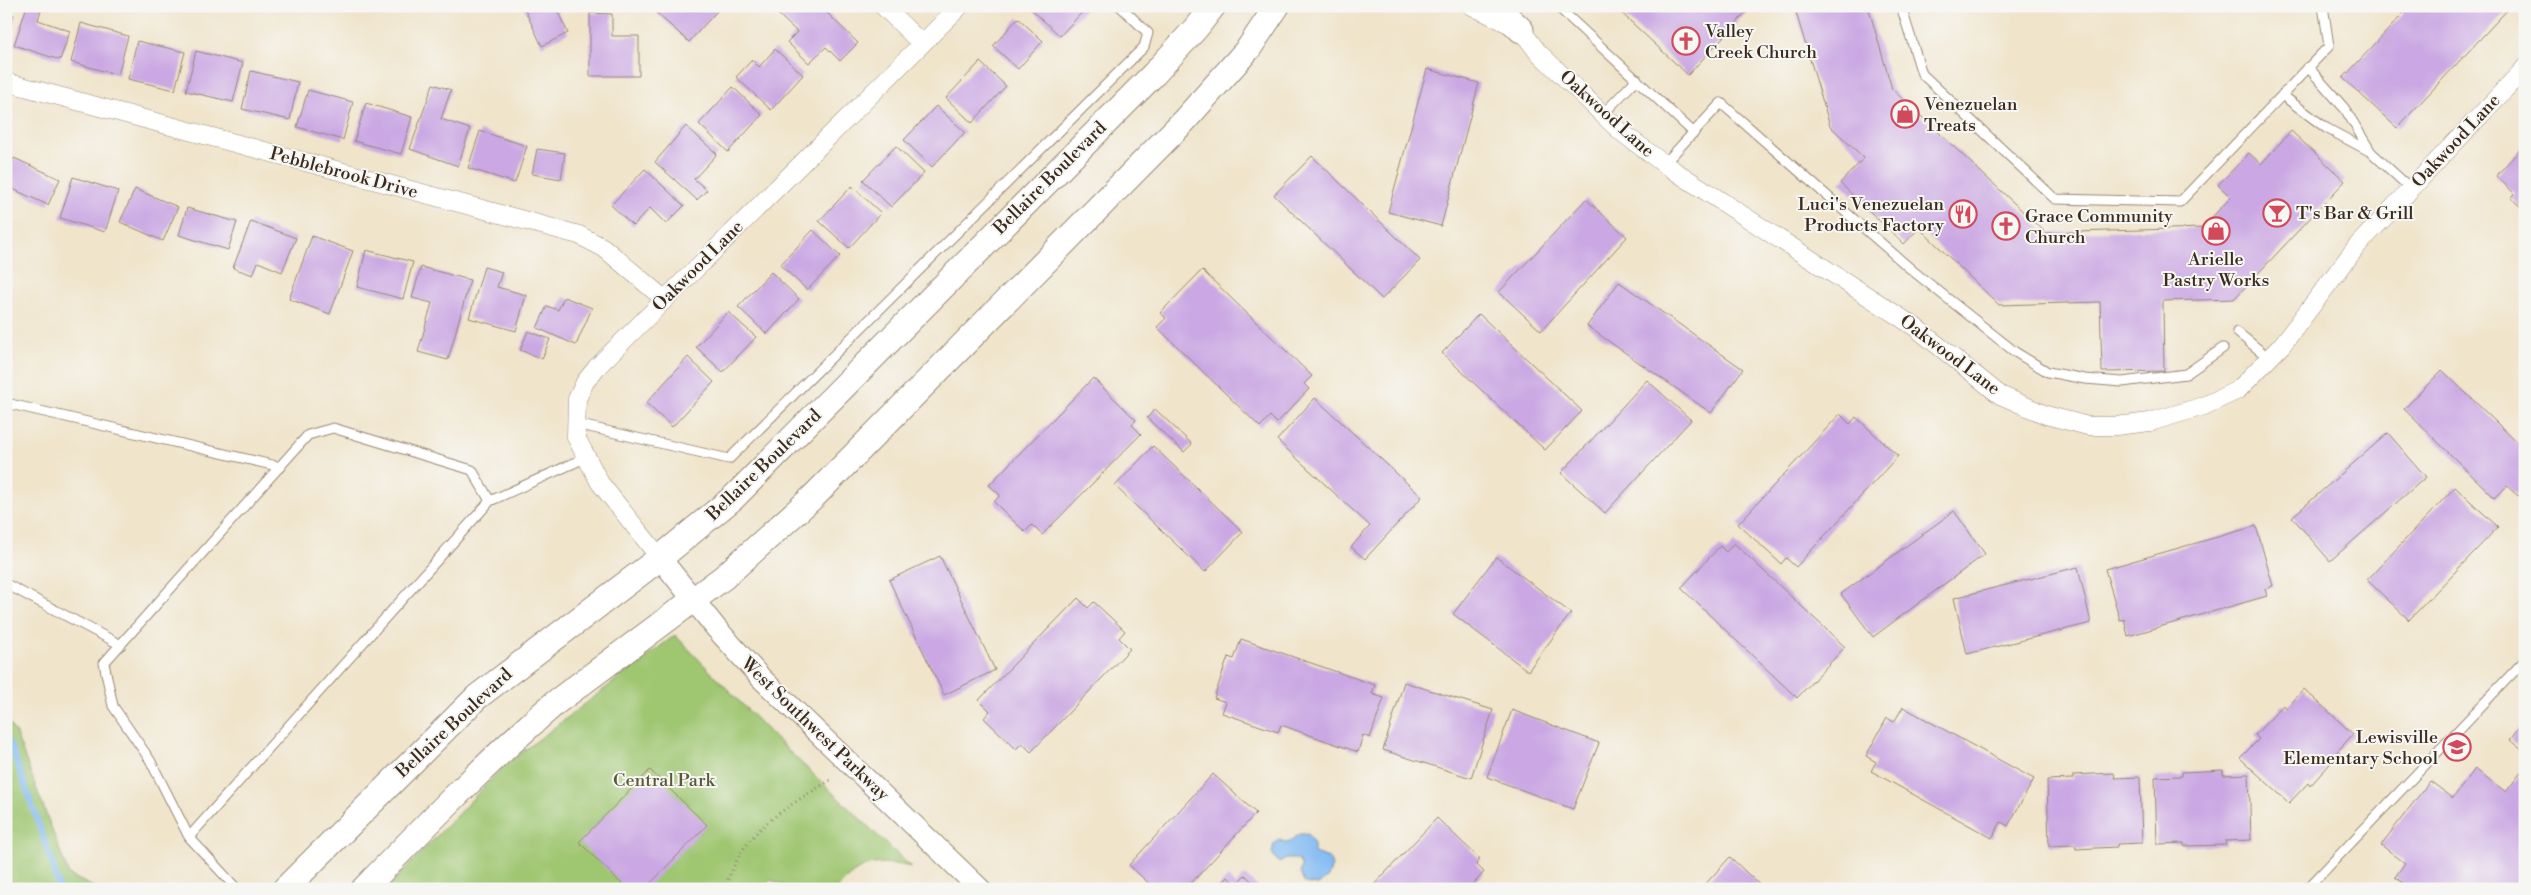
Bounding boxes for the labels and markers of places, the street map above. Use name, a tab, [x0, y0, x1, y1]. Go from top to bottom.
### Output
place label: Valley Creek Church	[1704, 20, 1817, 64]
church icon: Valley Creek Church	[1671, 26, 1701, 56]
place label: Venezuelan Treats	[1923, 93, 2018, 137]
shop icon: Venezuelan Treats	[1890, 99, 1920, 129]
place label: Luci's Venezuelan Products Factory	[1798, 193, 1944, 237]
bar icon: T's Bar & Grill	[2262, 198, 2292, 228]
restaurant icon: Luci's Venezuelan Products Factory	[1948, 199, 1978, 229]
place label: T's Bar & Grill	[2296, 202, 2414, 225]
place label: Grace Community Church	[2025, 205, 2173, 249]
church icon: Grace Community Church	[1991, 211, 2021, 241]
shop icon: Arielle Pastry Works	[2201, 216, 2231, 246]
place label: Arielle Pastry Works	[2163, 248, 2269, 292]
place label: Lewisville Elementary School	[2283, 726, 2439, 770]
school or university icon: Lewisville Elementary School	[2442, 732, 2472, 762]

